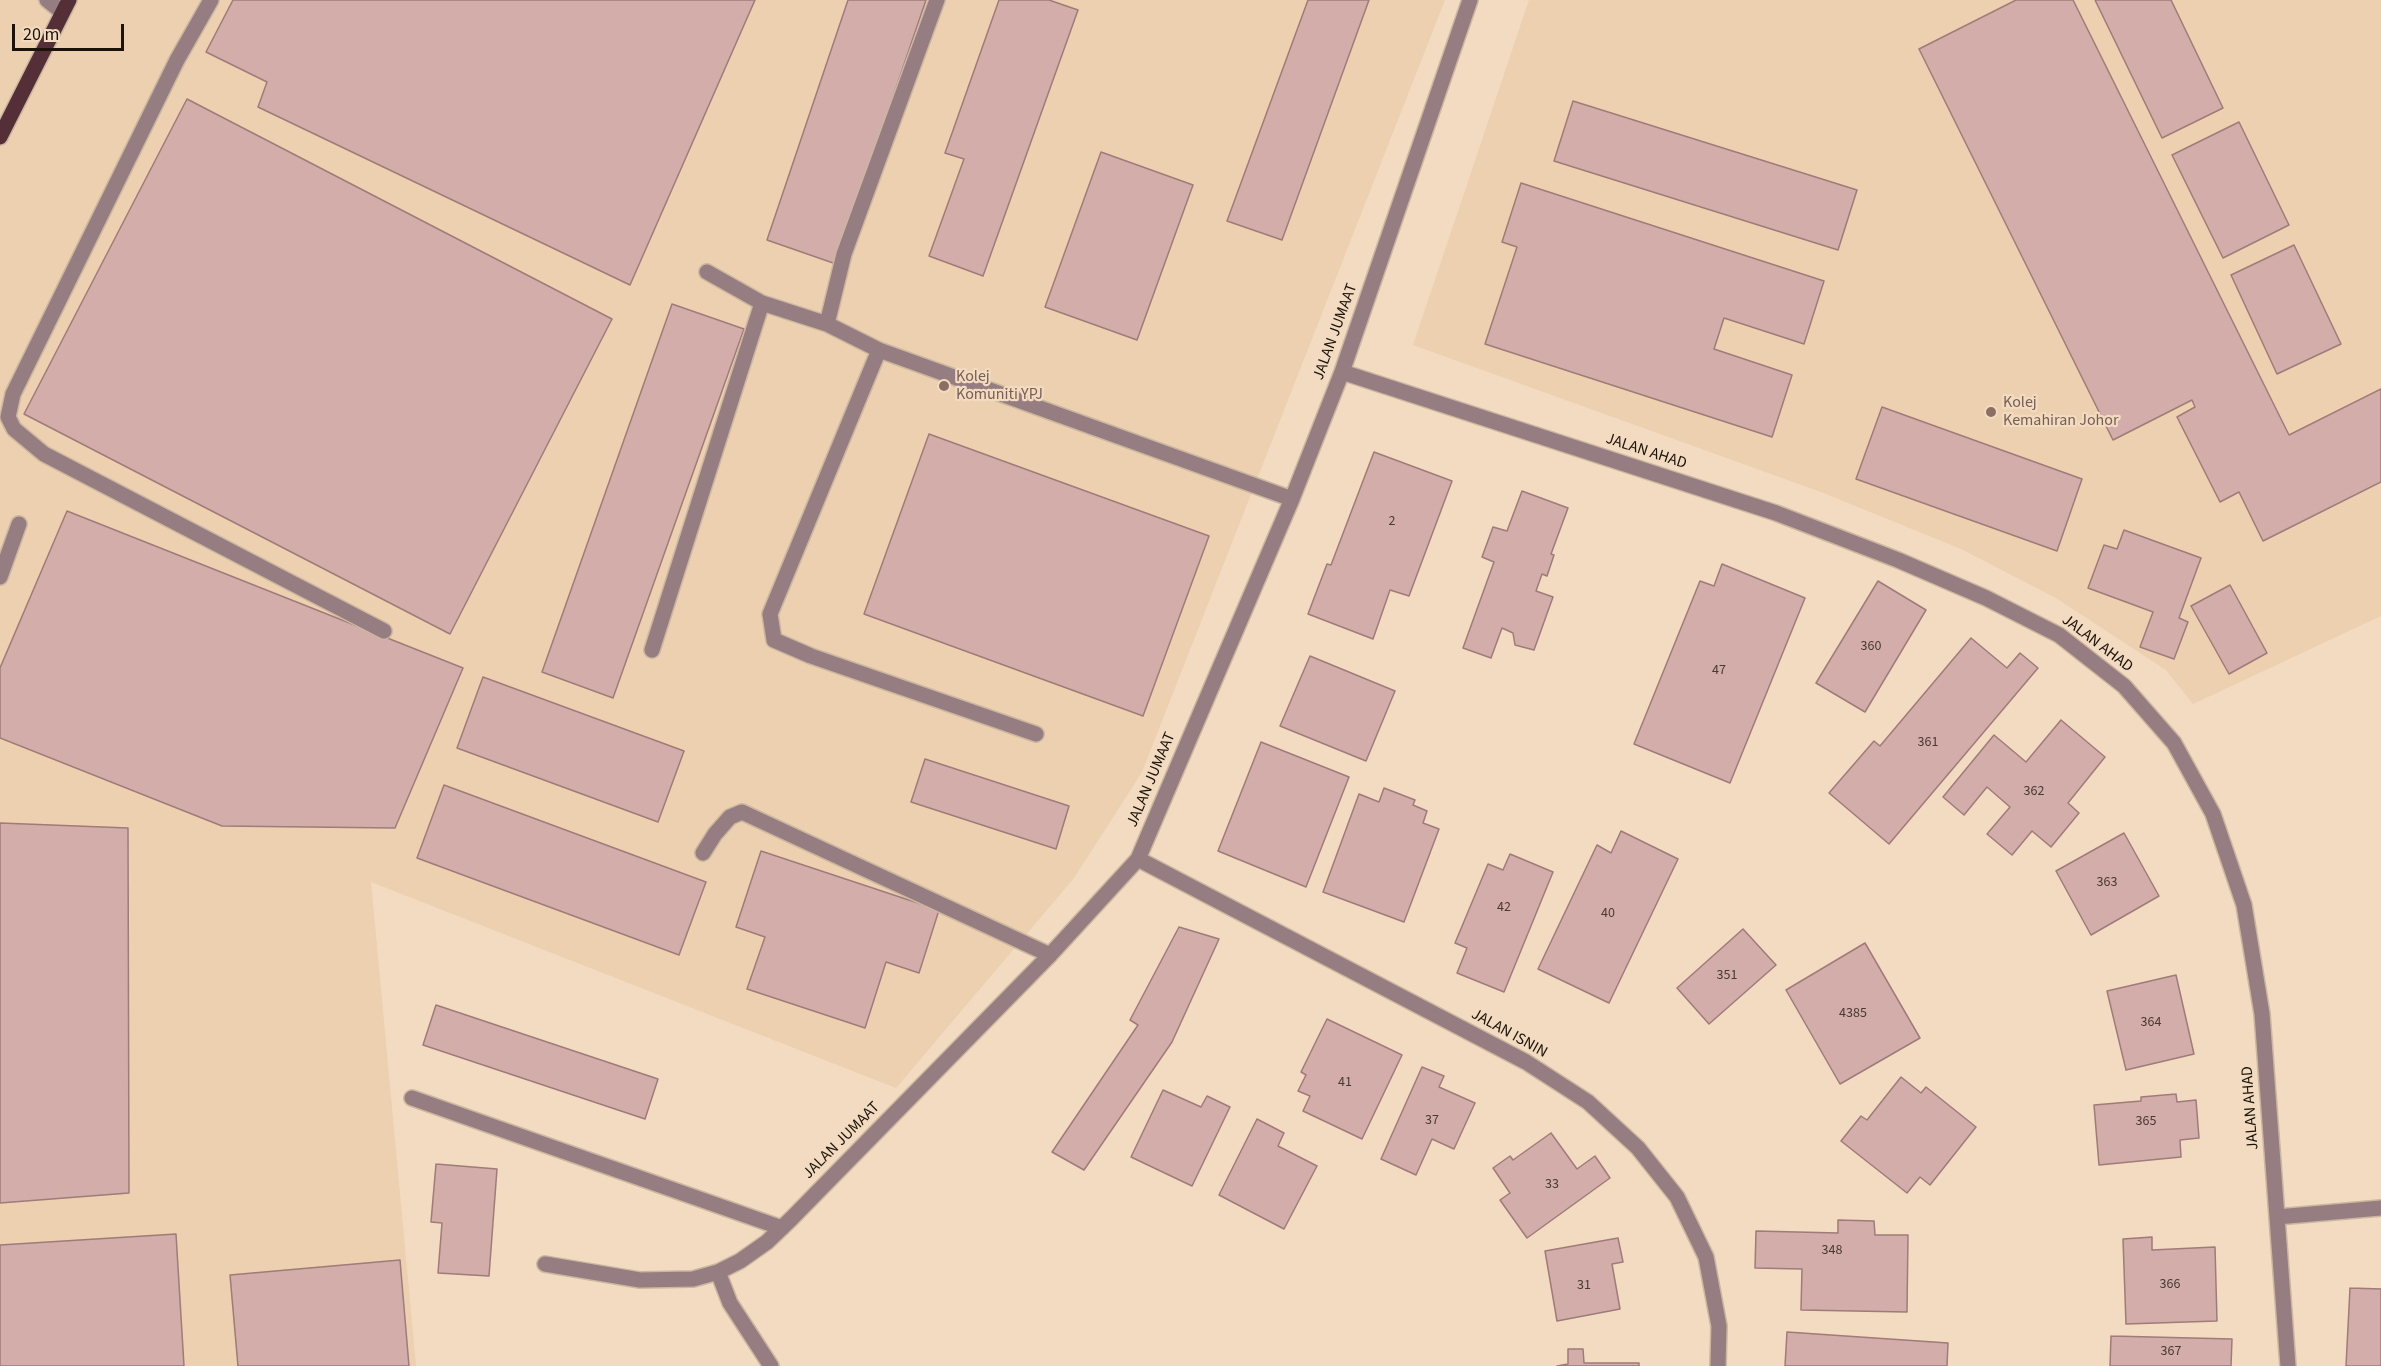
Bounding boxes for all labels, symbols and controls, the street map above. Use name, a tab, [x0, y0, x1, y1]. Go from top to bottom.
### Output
scale bar	[15, 12, 128, 50]
text: 20 m	[23, 22, 59, 47]
street label: JALAN JUMAAT	[1310, 281, 1362, 383]
place label: Kolej Komuniti YPJ	[956, 367, 1043, 405]
marker: Kolej Komuniti YPJ	[937, 379, 951, 393]
place label: Kolej Kemahiran Johor	[2003, 393, 2119, 431]
marker: Kolej Kemahiran Johor	[1984, 405, 1998, 419]
street label: JALAN AHAD	[1603, 430, 1689, 474]
house number: 2	[1389, 514, 1395, 530]
street label: JALAN AHAD	[2058, 611, 2136, 677]
house number: 360	[1861, 639, 1881, 655]
house number: 47	[1712, 663, 1726, 679]
street label: JALAN JUMAAT	[1123, 730, 1181, 830]
house number: 361	[1918, 735, 1938, 751]
house number: 362	[2024, 784, 2044, 800]
house number: 363	[2097, 875, 2117, 891]
house number: 42	[1497, 900, 1511, 916]
house number: 40	[1601, 906, 1615, 922]
house number: 351	[1717, 968, 1737, 984]
street label: JALAN ISNIN	[1468, 1005, 1550, 1063]
house number: 4385	[1839, 1006, 1867, 1022]
house number: 364	[2141, 1015, 2161, 1031]
street label: JALAN AHAD	[2238, 1065, 2264, 1151]
house number: 41	[1338, 1075, 1352, 1091]
street label: JALAN JUMAAT	[800, 1099, 884, 1183]
house number: 37	[1425, 1113, 1439, 1129]
house number: 365	[2136, 1114, 2156, 1130]
house number: 33	[1545, 1177, 1559, 1193]
house number: 348	[1822, 1243, 1842, 1259]
house number: 366	[2160, 1277, 2180, 1293]
house number: 31	[1577, 1278, 1591, 1294]
house number: 367	[2161, 1344, 2181, 1360]

